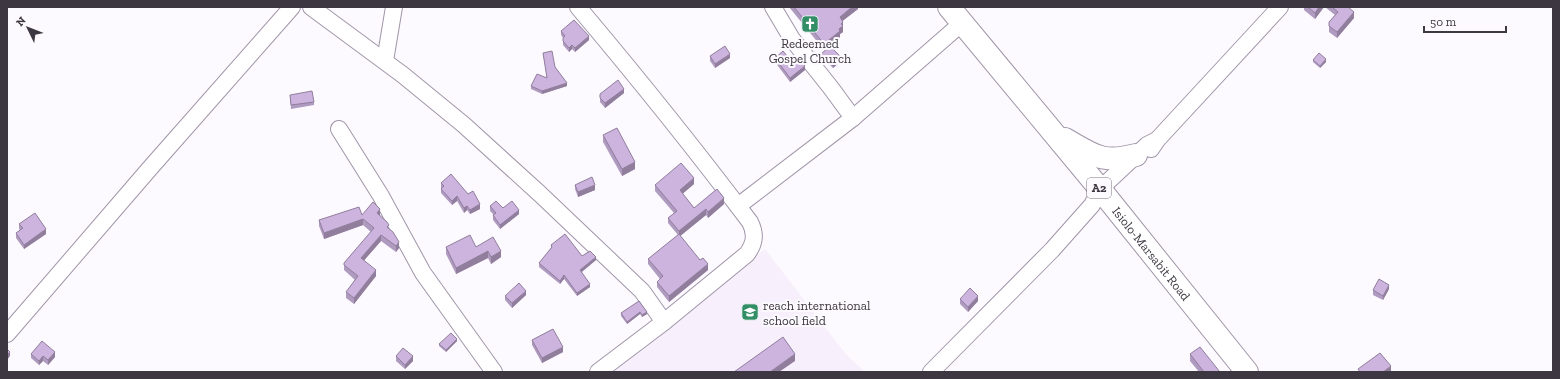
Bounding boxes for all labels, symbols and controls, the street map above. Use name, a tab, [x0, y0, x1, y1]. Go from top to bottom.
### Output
north arrow	[8, 8, 48, 48]
scale bar	[1424, 8, 1506, 34]
text: N	[13, 14, 29, 29]
church icon: Redeemed Gospel Church	[800, 14, 820, 34]
text: 50 m	[1430, 15, 1457, 29]
place label: Redeemed Gospel Church	[769, 36, 852, 66]
road number: A2	[1087, 178, 1111, 198]
street label: Isiolo-Marsabit Road	[1110, 203, 1194, 303]
place label: reach international school field	[763, 298, 871, 328]
school or university icon: reach international school field	[740, 302, 760, 322]

